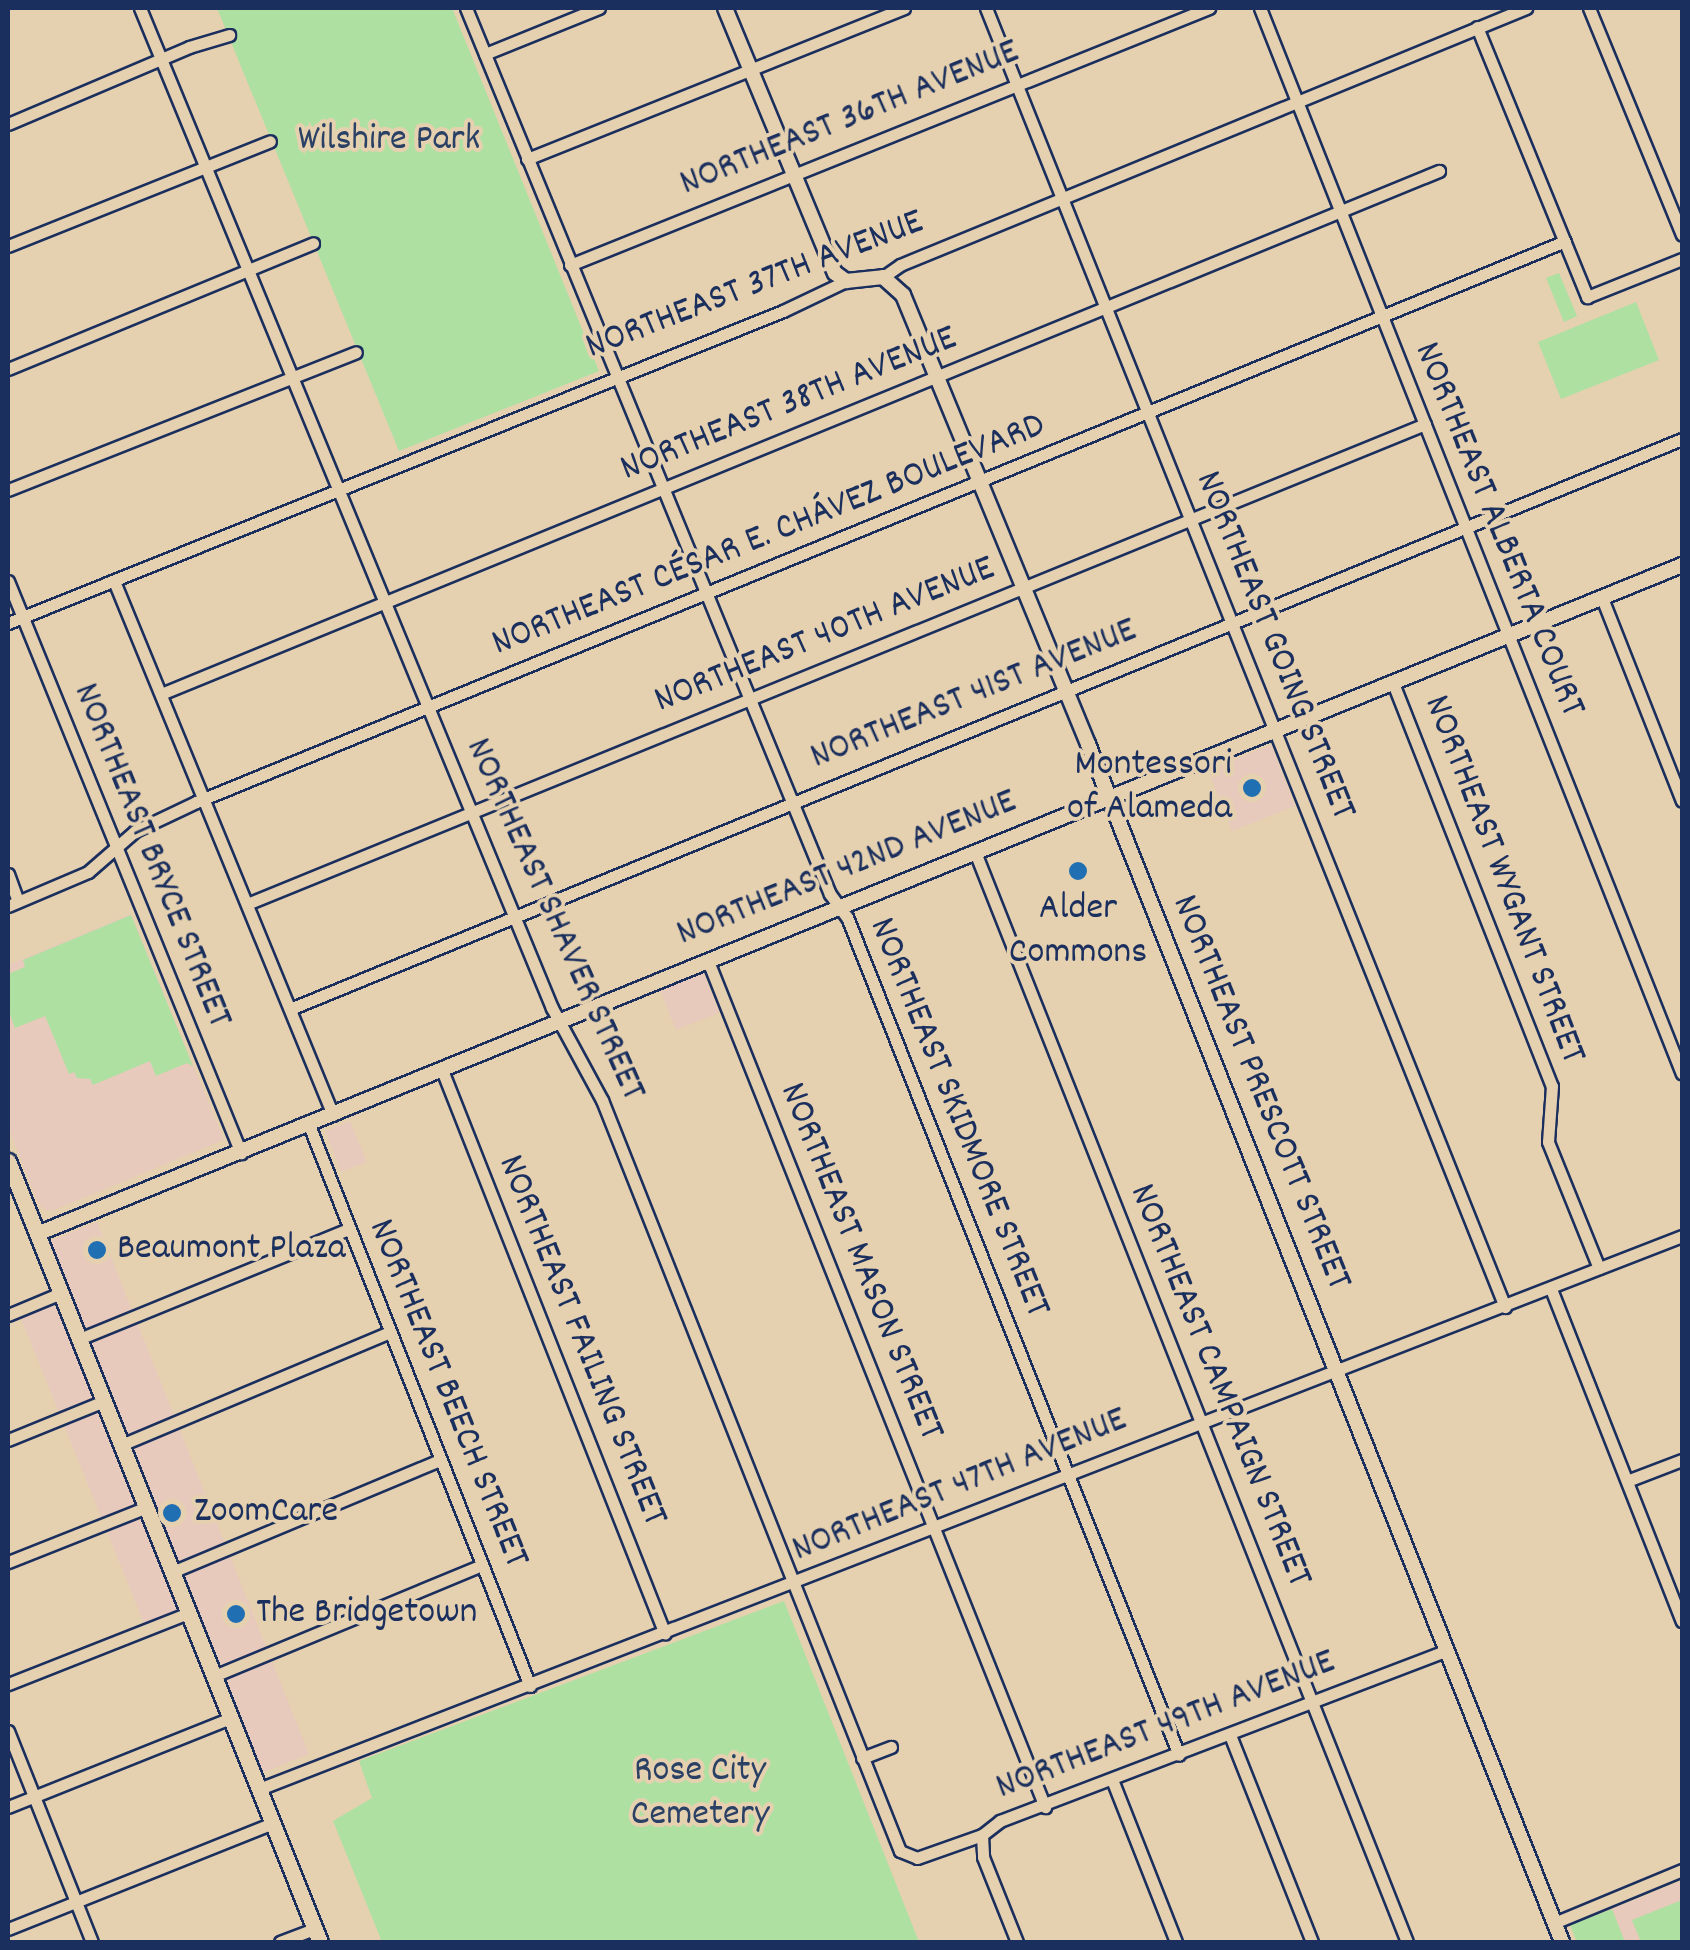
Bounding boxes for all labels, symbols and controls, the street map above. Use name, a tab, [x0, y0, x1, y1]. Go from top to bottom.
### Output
street label: NORTHEAST 36TH AVENUE	[674, 30, 1026, 208]
park label: Wilshire Park	[298, 118, 480, 164]
street label: NORTHEAST 37TH AVENUE	[580, 201, 930, 371]
street label: NORTHEAST 38TH AVENUE	[614, 317, 964, 493]
street label: NORTHEAST ALBERTA COURT	[1402, 336, 1594, 724]
street label: NORTHEAST CÉSAR E. CHÁVEZ BOULEVARD	[486, 404, 1052, 668]
street label: NORTHEAST GOING STREET	[1183, 465, 1365, 827]
street label: NORTHEAST 40TH AVENUE	[648, 547, 1002, 725]
street label: NORTHEAST 41ST AVENUE	[804, 609, 1144, 781]
street label: NORTHEAST BRYCE STREET	[61, 677, 241, 1035]
street label: NORTHEAST WYGANT STREET	[1412, 689, 1594, 1071]
street label: NORTHEAST SHAVER STREET	[453, 732, 655, 1108]
place label: Montessori of Alameda	[1067, 743, 1232, 832]
marker: Montessori of Alameda	[1241, 777, 1263, 799]
street label: NORTHEAST 42ND AVENUE	[670, 780, 1024, 958]
marker: Alder Commons	[1067, 860, 1089, 882]
place label: Alder Commons	[1009, 887, 1147, 976]
street label: NORTHEAST PRESCOTT STREET	[1160, 889, 1360, 1297]
street label: NORTHEAST SKIDMORE STREET	[857, 912, 1059, 1324]
street label: NORTHEAST MASON STREET	[767, 1077, 953, 1447]
street label: NORTHEAST FAILING STREET	[486, 1149, 676, 1533]
street label: NORTHEAST CAMPAIGN STREET	[1117, 1178, 1321, 1594]
street label: NORTHEAST BEECH STREET	[356, 1213, 538, 1575]
place label: Beaumont Plaza	[117, 1227, 346, 1273]
marker: Beaumont Plaza	[86, 1239, 108, 1261]
street label: NORTHEAST 47TH AVENUE	[786, 1398, 1134, 1574]
place label: ZoomCare	[194, 1490, 338, 1536]
marker: ZoomCare	[159, 1500, 185, 1526]
place label: The Bridgetown	[256, 1591, 477, 1637]
marker: The Bridgetown	[225, 1603, 247, 1625]
street label: NORTHEAST 49TH AVENUE	[990, 1640, 1342, 1812]
park label: Rose City Cemetery	[631, 1749, 769, 1838]

